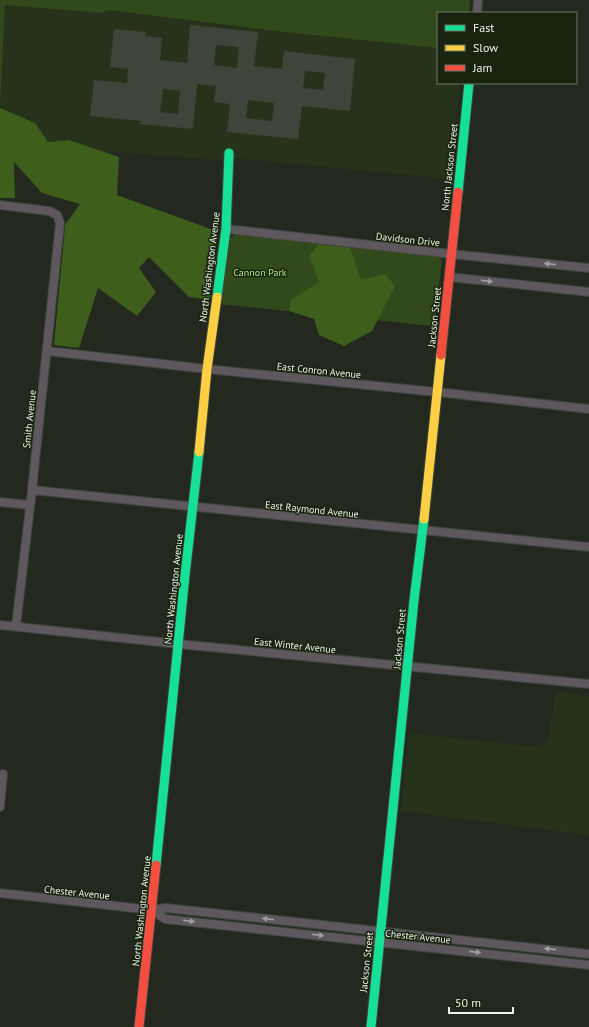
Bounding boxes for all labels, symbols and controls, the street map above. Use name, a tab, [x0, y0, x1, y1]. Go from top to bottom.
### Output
legend	[437, 12, 577, 84]
text: Fast	[473, 20, 494, 35]
text: Slow	[473, 40, 498, 55]
text: Jam	[472, 60, 492, 75]
street label: North Jackson Street	[438, 122, 461, 211]
street label: North Washington Avenue	[196, 211, 223, 323]
street label: Davidson Drive	[375, 230, 441, 249]
one-way arrow	[544, 261, 556, 267]
park label: Cannon Park	[233, 266, 287, 279]
one-way arrow	[481, 278, 493, 284]
street label: Jackson Street	[425, 286, 444, 349]
street label: East Conron Avenue	[276, 360, 362, 381]
street label: Smith Avenue	[20, 389, 39, 449]
street label: East Raymond Avenue	[265, 498, 359, 521]
street label: North Washington Avenue	[161, 533, 186, 645]
street label: Jackson Street	[390, 608, 409, 671]
street label: East Winter Avenue	[253, 635, 336, 656]
street label: North Washington Avenue	[129, 855, 154, 967]
street label: Chester Avenue	[44, 883, 110, 902]
one-way arrow	[262, 915, 274, 922]
one-way arrow	[182, 918, 195, 924]
street label: Chester Avenue	[385, 927, 451, 946]
street label: Jackson Street	[357, 931, 376, 994]
one-way arrow	[312, 932, 324, 939]
one-way arrow	[544, 946, 556, 953]
one-way arrow	[469, 949, 481, 956]
scale bar	[449, 989, 513, 1015]
text: 50 m	[455, 995, 481, 1010]

